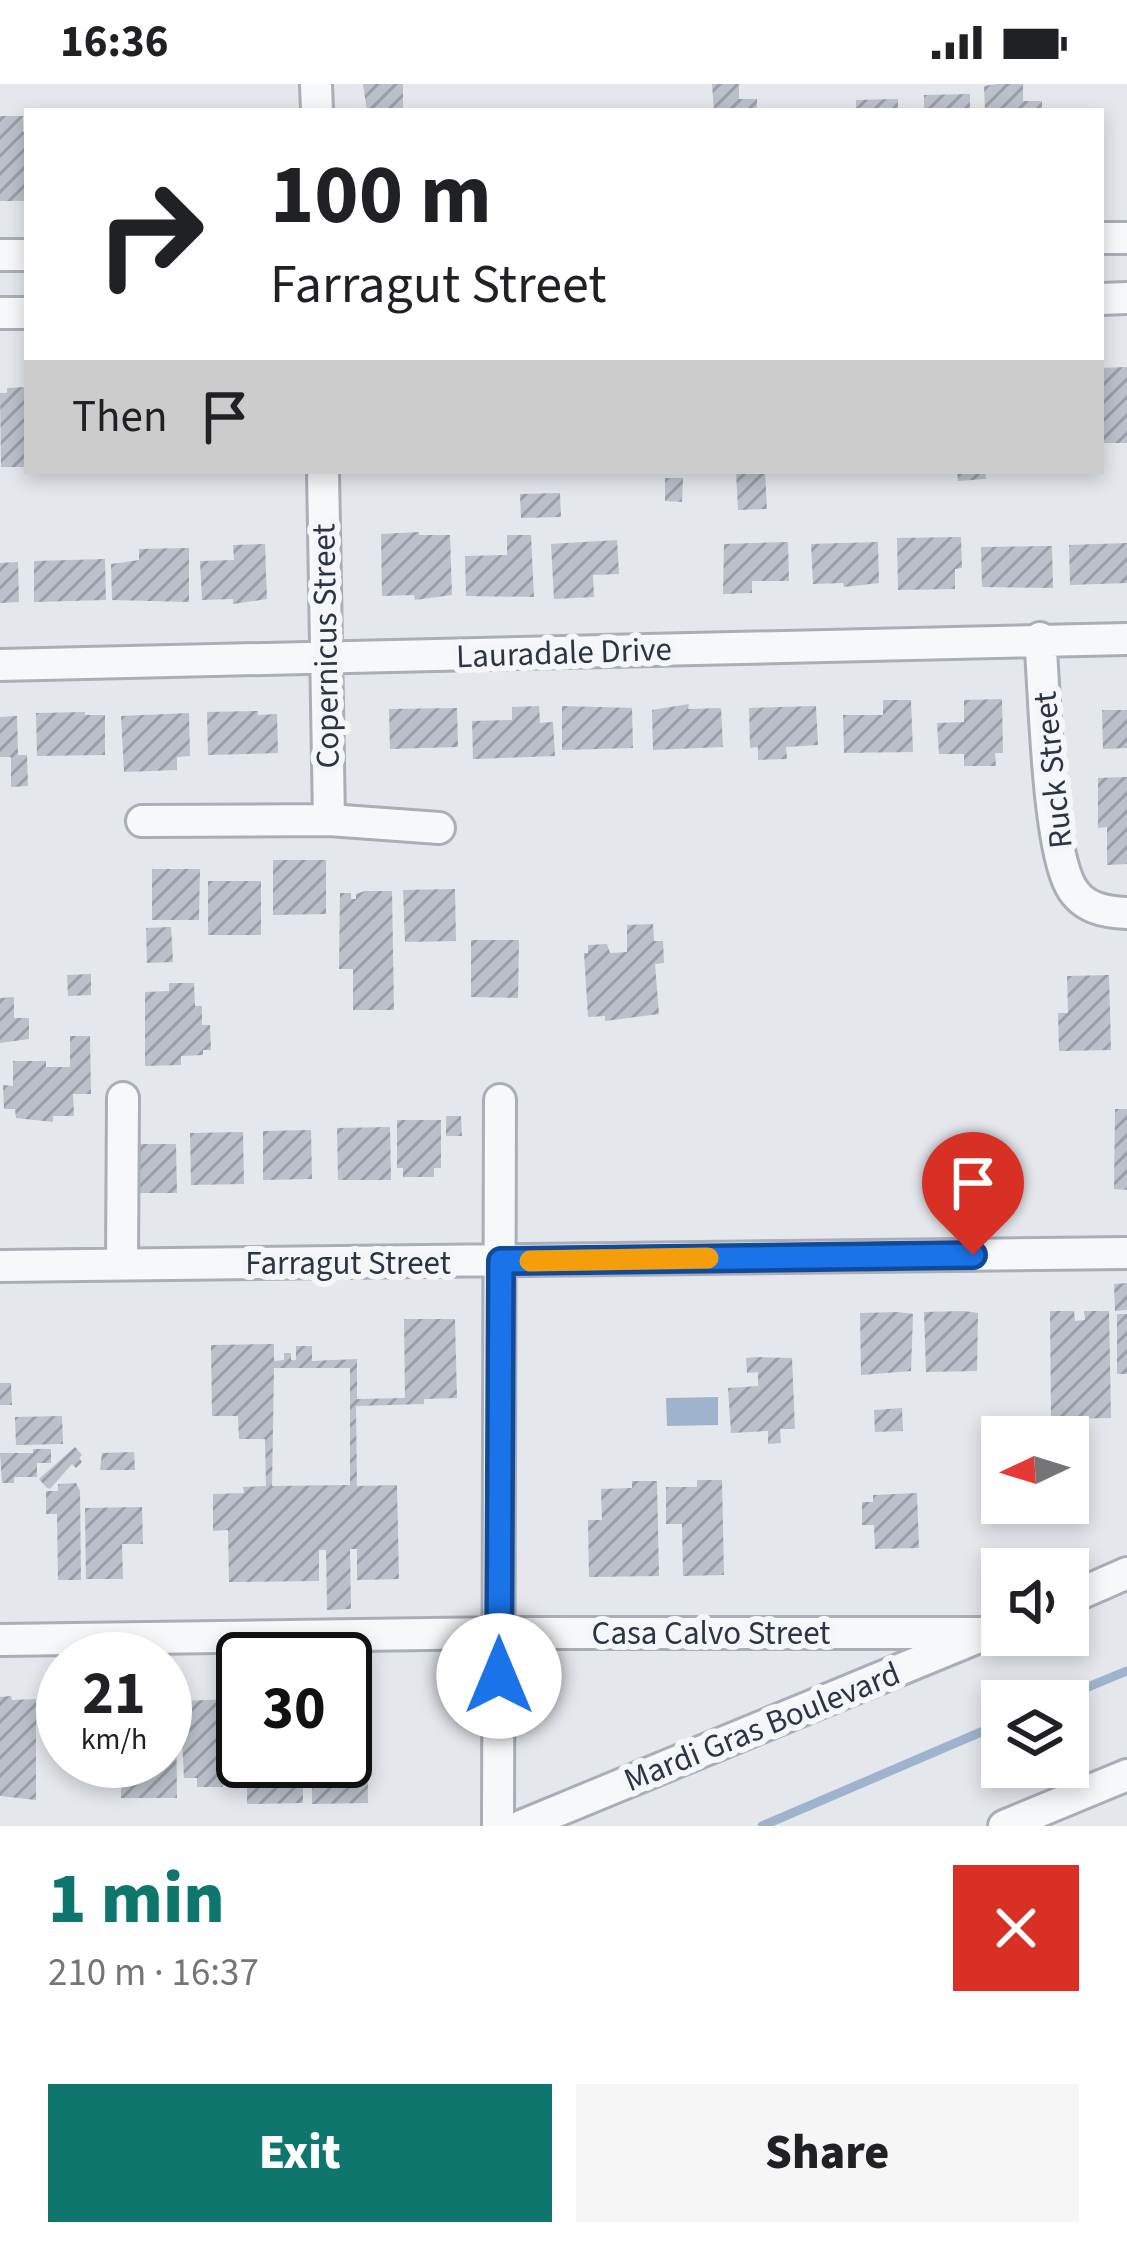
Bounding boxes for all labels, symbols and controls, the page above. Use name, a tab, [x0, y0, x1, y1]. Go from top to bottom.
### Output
text: 16:36	[60, 10, 169, 74]
text: 100 m	[270, 136, 492, 256]
icon: right	[72, 156, 228, 312]
text: Farragut Street	[270, 247, 606, 324]
icon: arrive	[192, 384, 258, 450]
text: Then	[72, 385, 168, 449]
street label: Copernicus Street	[300, 523, 352, 769]
street label: Lauradale Drive	[455, 626, 673, 680]
street label: Ruck Street	[1021, 689, 1085, 851]
pin	[922, 1132, 1024, 1255]
icon: arrive	[940, 1150, 1006, 1216]
street label: Farragut Street	[245, 1240, 451, 1287]
north arrow	[981, 1416, 1089, 1524]
map controls	[981, 1416, 1089, 1788]
button: sound	[981, 1548, 1089, 1656]
street label: Casa Calvo Street	[592, 1610, 830, 1657]
position arrow	[436, 1613, 562, 1739]
speed limit sign: 30	[216, 1632, 372, 1788]
street label: Mardi Gras Boulevard	[617, 1650, 907, 1804]
text: 21	[82, 1652, 146, 1737]
button: layers	[981, 1680, 1089, 1788]
text: km/h	[81, 1718, 147, 1761]
text: 1 min	[48, 1848, 225, 1951]
button: close	[953, 1865, 1079, 1991]
text: 210 m · 16:37	[48, 1945, 259, 2001]
button: Exit	[48, 2084, 552, 2222]
button: Share	[576, 2084, 1079, 2222]

